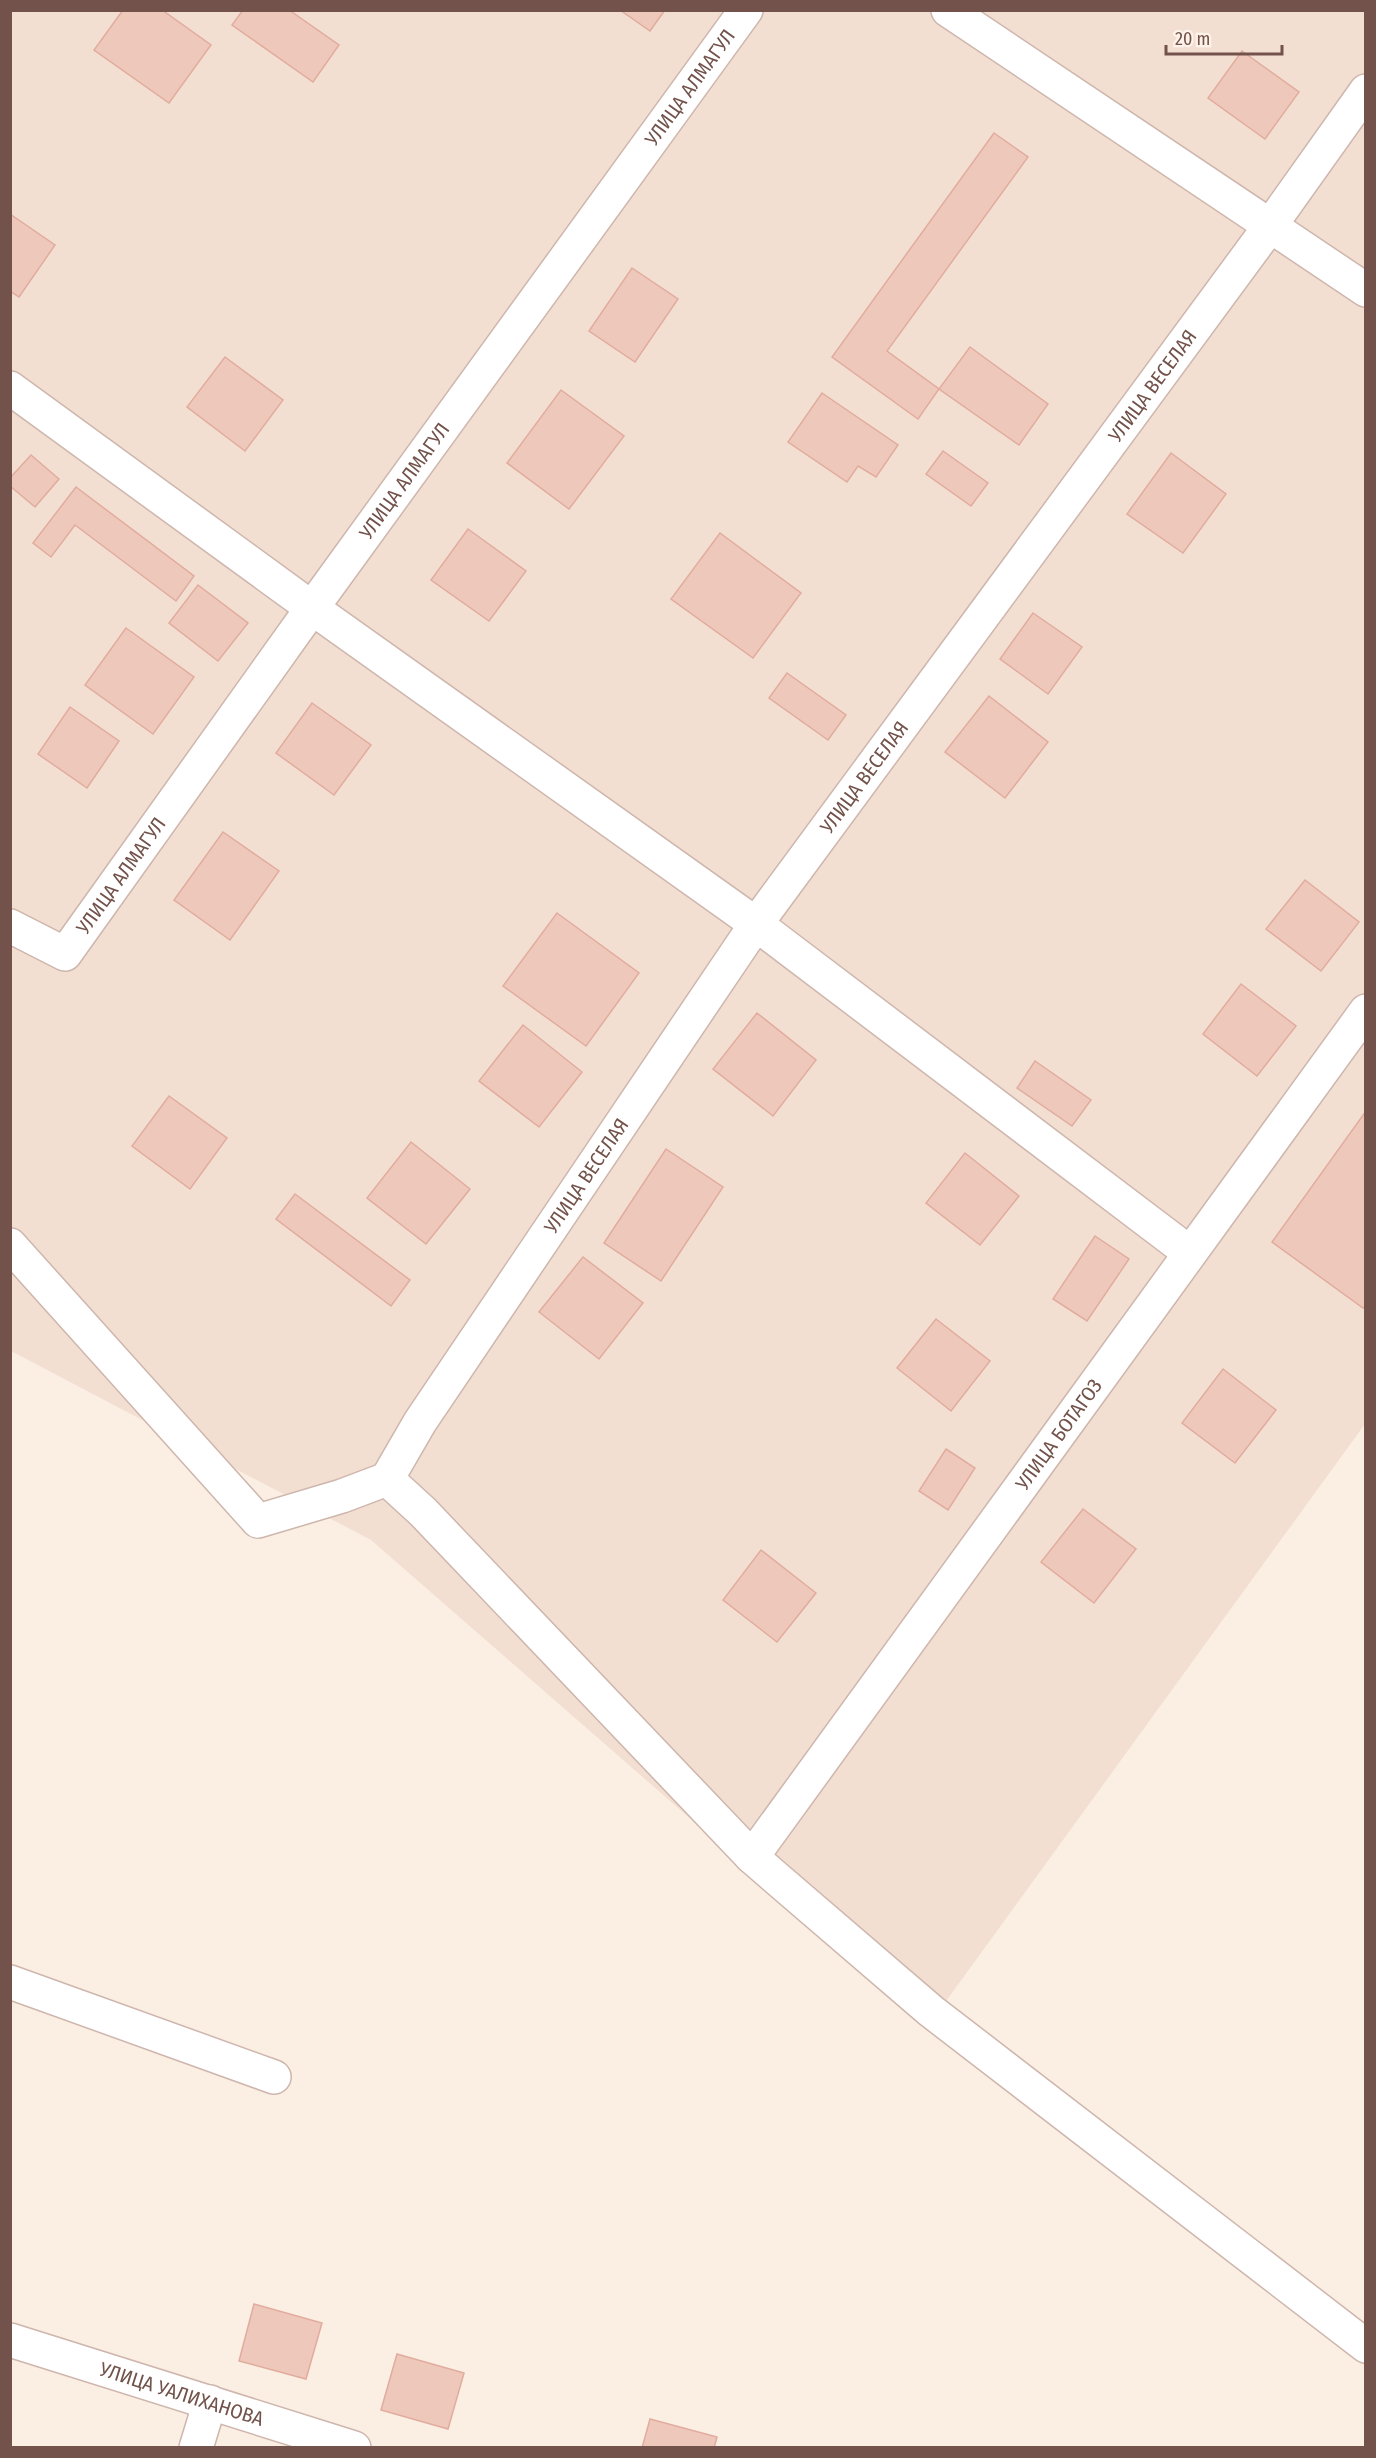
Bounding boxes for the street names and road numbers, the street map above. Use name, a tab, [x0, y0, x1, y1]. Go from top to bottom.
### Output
street label: УЛИЦА АЛМАГУЛ	[639, 25, 740, 151]
street label: УЛИЦА ВЕСЕЛАЯ	[1103, 325, 1202, 447]
street label: УЛИЦА АЛМАГУЛ	[354, 418, 455, 544]
street label: УЛИЦА ВЕСЕЛАЯ	[814, 716, 913, 839]
street label: УЛИЦА АЛМАГУЛ	[71, 813, 171, 940]
street label: УЛИЦА ВЕСЕЛАЯ	[538, 1114, 633, 1239]
street label: УЛИЦА БОТАГОЗ	[1010, 1374, 1107, 1496]
street label: УЛИЦА УАЛИХАНОВА	[96, 2357, 267, 2431]

